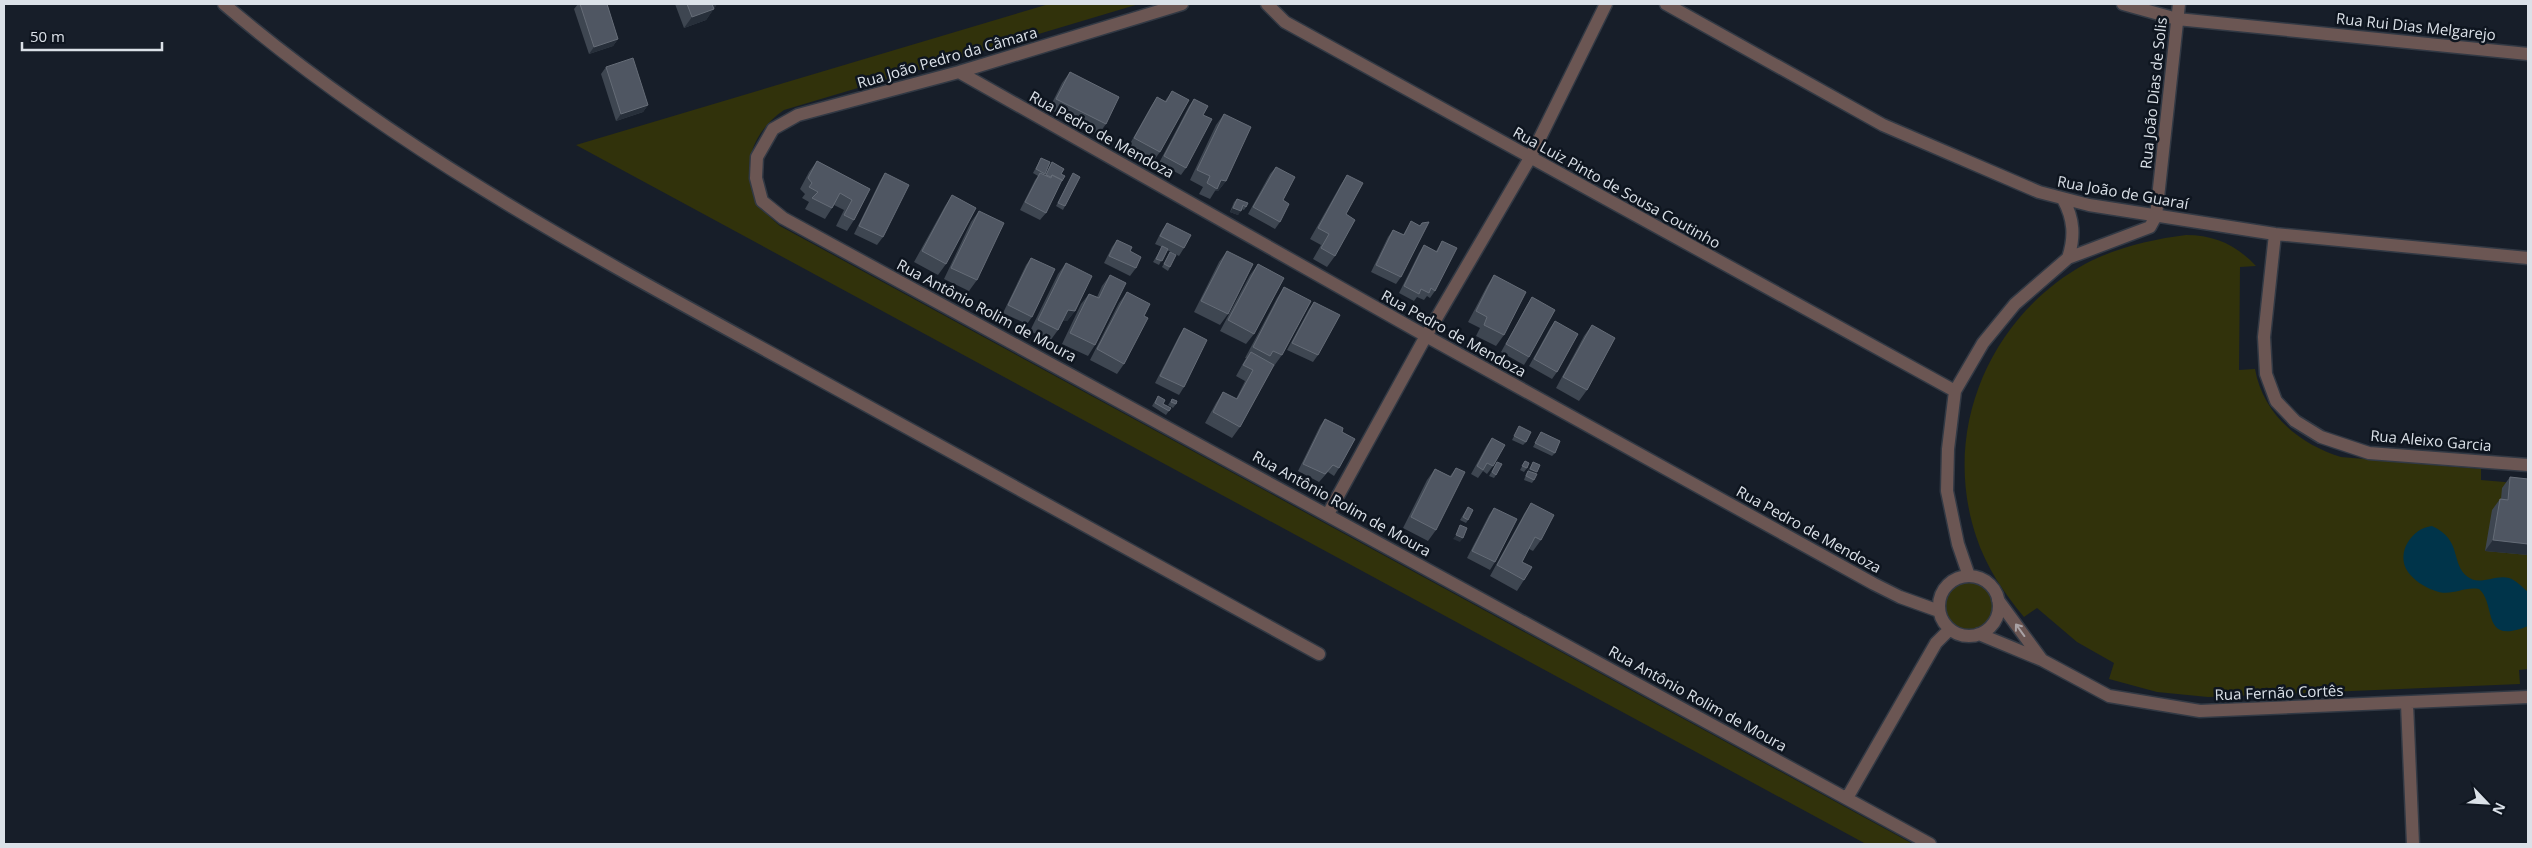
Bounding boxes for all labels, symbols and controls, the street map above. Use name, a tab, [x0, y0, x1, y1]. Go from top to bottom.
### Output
street label: Rua Rui Dias Melgarejo	[2335, 8, 2497, 44]
street label: Rua João Dias de Solis	[2135, 16, 2171, 170]
scale bar	[22, 20, 162, 52]
street label: Rua João Pedro da Câmara	[855, 22, 1039, 92]
text: 50 m	[30, 26, 65, 46]
street label: Rua Pedro de Mendoza	[1026, 86, 1178, 182]
street label: Rua Luiz Pinto de Sousa Coutinho	[1510, 121, 1724, 253]
street label: Rua João de Guaraí	[2056, 171, 2192, 214]
street label: Rua Antônio Rolim de Moura	[894, 254, 1080, 366]
street label: Rua Pedro de Mendoza	[1378, 285, 1530, 381]
street label: Rua Aleixo Garcia	[2370, 425, 2492, 455]
street label: Rua Antônio Rolim de Moura	[1249, 446, 1435, 560]
street label: Rua Pedro de Mendoza	[1733, 481, 1885, 577]
one-way arrow	[2015, 623, 2025, 637]
street label: Rua Antônio Rolim de Moura	[1605, 641, 1791, 755]
street label: Rua Fernão Cortês	[2214, 680, 2344, 704]
north arrow	[2462, 778, 2512, 828]
text: N	[2488, 800, 2510, 818]

